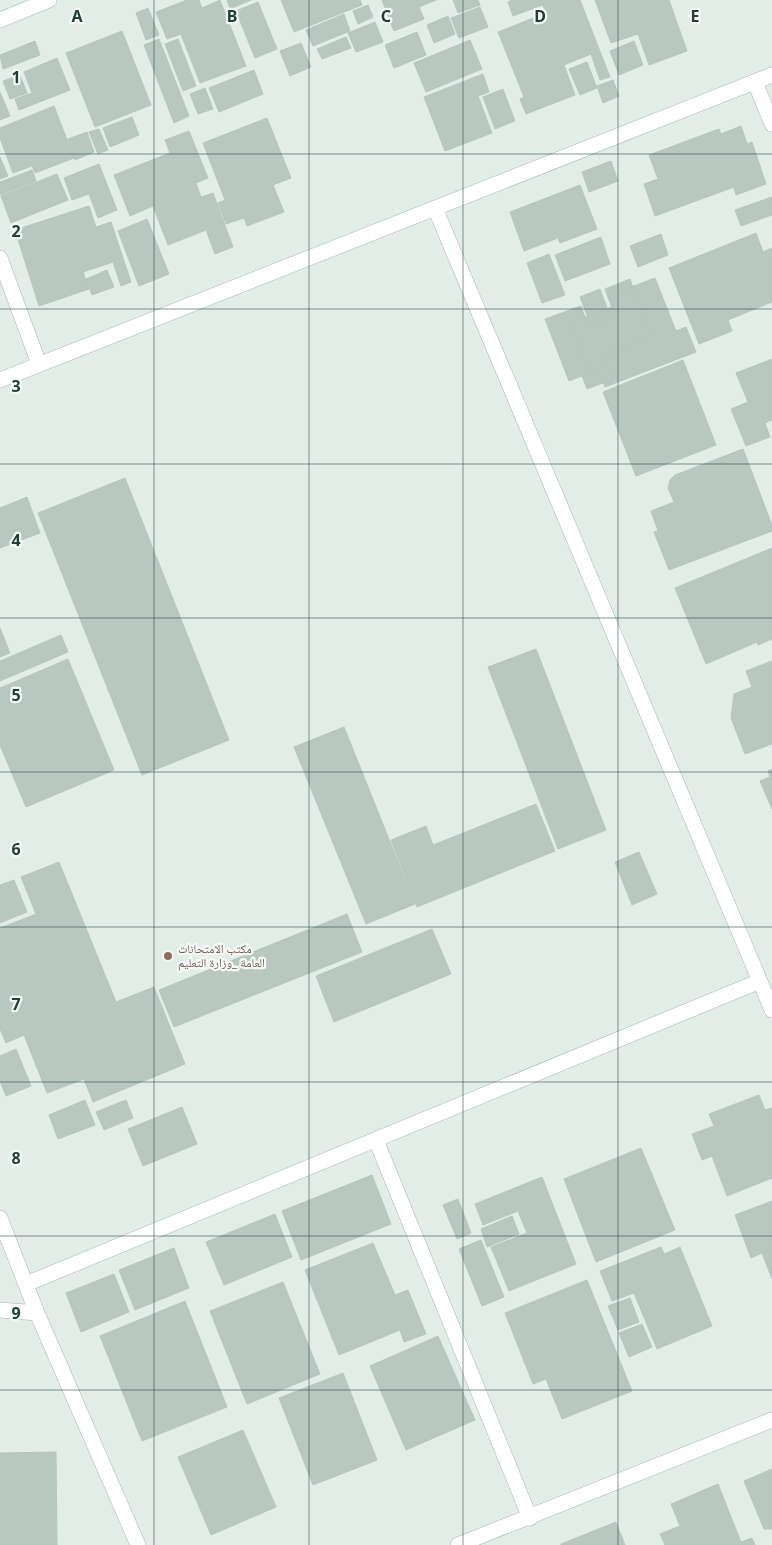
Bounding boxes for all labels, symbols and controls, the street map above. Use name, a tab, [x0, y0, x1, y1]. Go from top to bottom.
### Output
text: A	[71, 5, 83, 27]
text: B	[227, 5, 237, 27]
text: C	[381, 5, 391, 27]
text: D	[534, 5, 546, 27]
text: E	[691, 5, 700, 27]
text: 1	[11, 66, 21, 88]
text: 2	[11, 220, 21, 242]
text: 3	[11, 375, 21, 397]
text: 4	[11, 529, 21, 551]
text: 5	[11, 684, 21, 706]
text: 6	[11, 838, 21, 860]
place label: مكتب الامتحانات العامة _وزارة التعليم	[178, 940, 265, 971]
marker: مكتب الامتحانات العامة _وزارة التعليم	[162, 950, 174, 962]
text: 7	[11, 993, 21, 1015]
text: 8	[11, 1147, 21, 1169]
text: 9	[11, 1302, 21, 1324]

